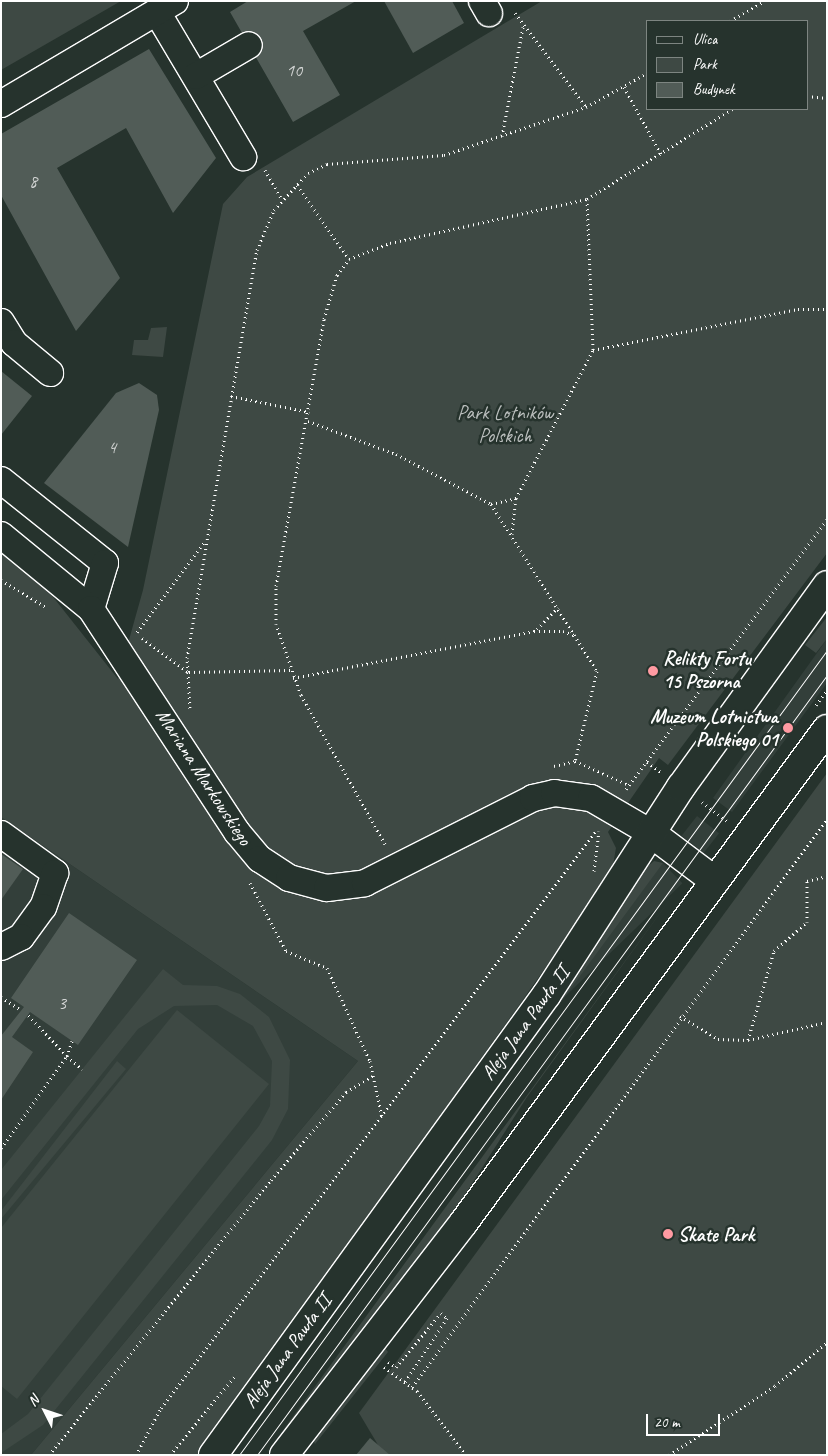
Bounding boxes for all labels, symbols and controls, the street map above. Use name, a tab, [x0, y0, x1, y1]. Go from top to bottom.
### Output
legend	[646, 20, 808, 110]
text: Ulica	[693, 30, 717, 49]
text: Park	[693, 55, 717, 74]
house number: 10	[286, 59, 302, 81]
text: Budynek	[693, 80, 734, 99]
house number: 8	[29, 170, 37, 192]
park label: Park Lotników Polskich	[457, 401, 553, 448]
house number: 4	[108, 436, 116, 458]
place label: Relikty Fortu 15 Pszorna	[663, 647, 751, 694]
marker: Relikty Fortu 15 Pszorna	[647, 665, 659, 677]
street label: Mariana Markowskiego	[151, 704, 257, 850]
place label: Muzeum Lotnictwa Polskiego 01	[650, 704, 778, 751]
marker: Muzeum Lotnictwa Polskiego 01	[782, 722, 794, 734]
street label: Aleja Jana Pawła II	[476, 961, 574, 1085]
house number: 3	[58, 992, 66, 1014]
place label: Skate Park	[678, 1222, 755, 1246]
marker: Skate Park	[662, 1228, 674, 1240]
street label: Aleja Jana Pawła II	[238, 1289, 336, 1413]
north arrow	[20, 1386, 70, 1436]
text: N	[24, 1392, 43, 1410]
scale bar	[648, 1404, 722, 1436]
text: 20 m	[654, 1413, 680, 1432]

